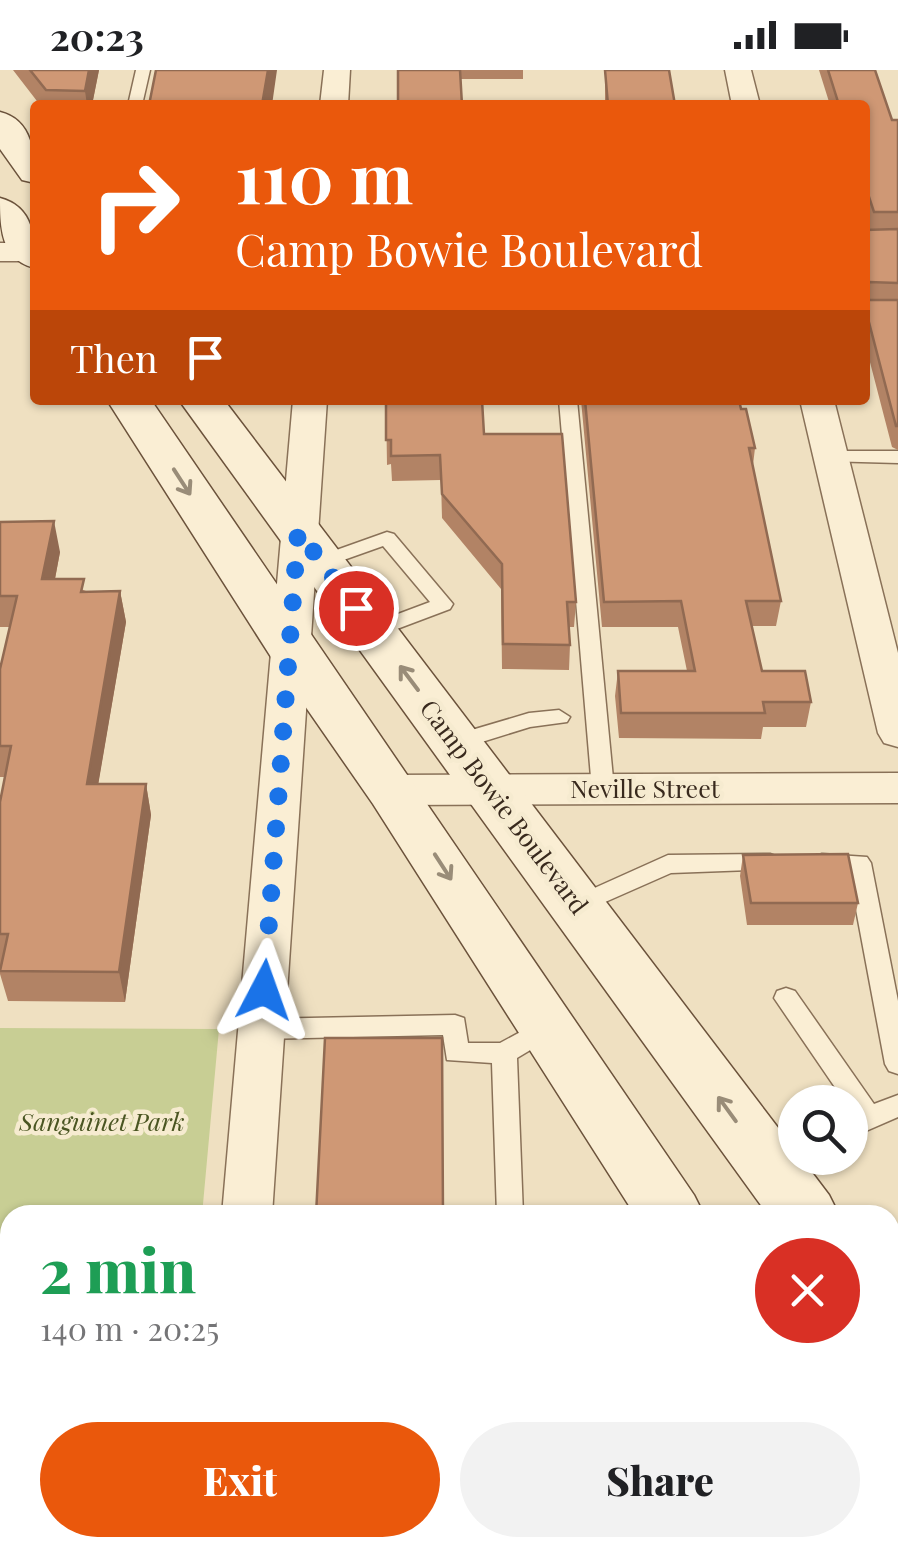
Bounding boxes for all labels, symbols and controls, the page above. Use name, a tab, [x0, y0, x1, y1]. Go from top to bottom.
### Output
text: 20:23	[50, 10, 144, 61]
text: 110 m	[235, 128, 413, 222]
icon: right	[70, 140, 200, 270]
text: Camp Bowie Boulevard	[235, 218, 703, 278]
icon: arrive	[178, 330, 233, 385]
text: Then	[70, 332, 158, 383]
one-way arrow	[172, 467, 193, 495]
pin	[314, 566, 399, 651]
icon: arrive	[329, 581, 384, 636]
one-way arrow	[398, 665, 419, 692]
street label: Camp Bowie Boulevard	[414, 692, 597, 920]
street label: Neville Street	[570, 771, 721, 804]
one-way arrow	[432, 852, 453, 880]
position arrow	[212, 938, 316, 1042]
map controls	[778, 1085, 868, 1175]
button: search	[778, 1085, 868, 1175]
one-way arrow	[716, 1096, 737, 1123]
park label: Sanguinet Park	[18, 1104, 185, 1137]
text: 2 min	[40, 1228, 196, 1308]
button: close	[755, 1238, 860, 1343]
text: 140 m · 20:25	[40, 1306, 219, 1349]
button: Exit	[40, 1422, 440, 1537]
button: Share	[460, 1422, 860, 1537]

